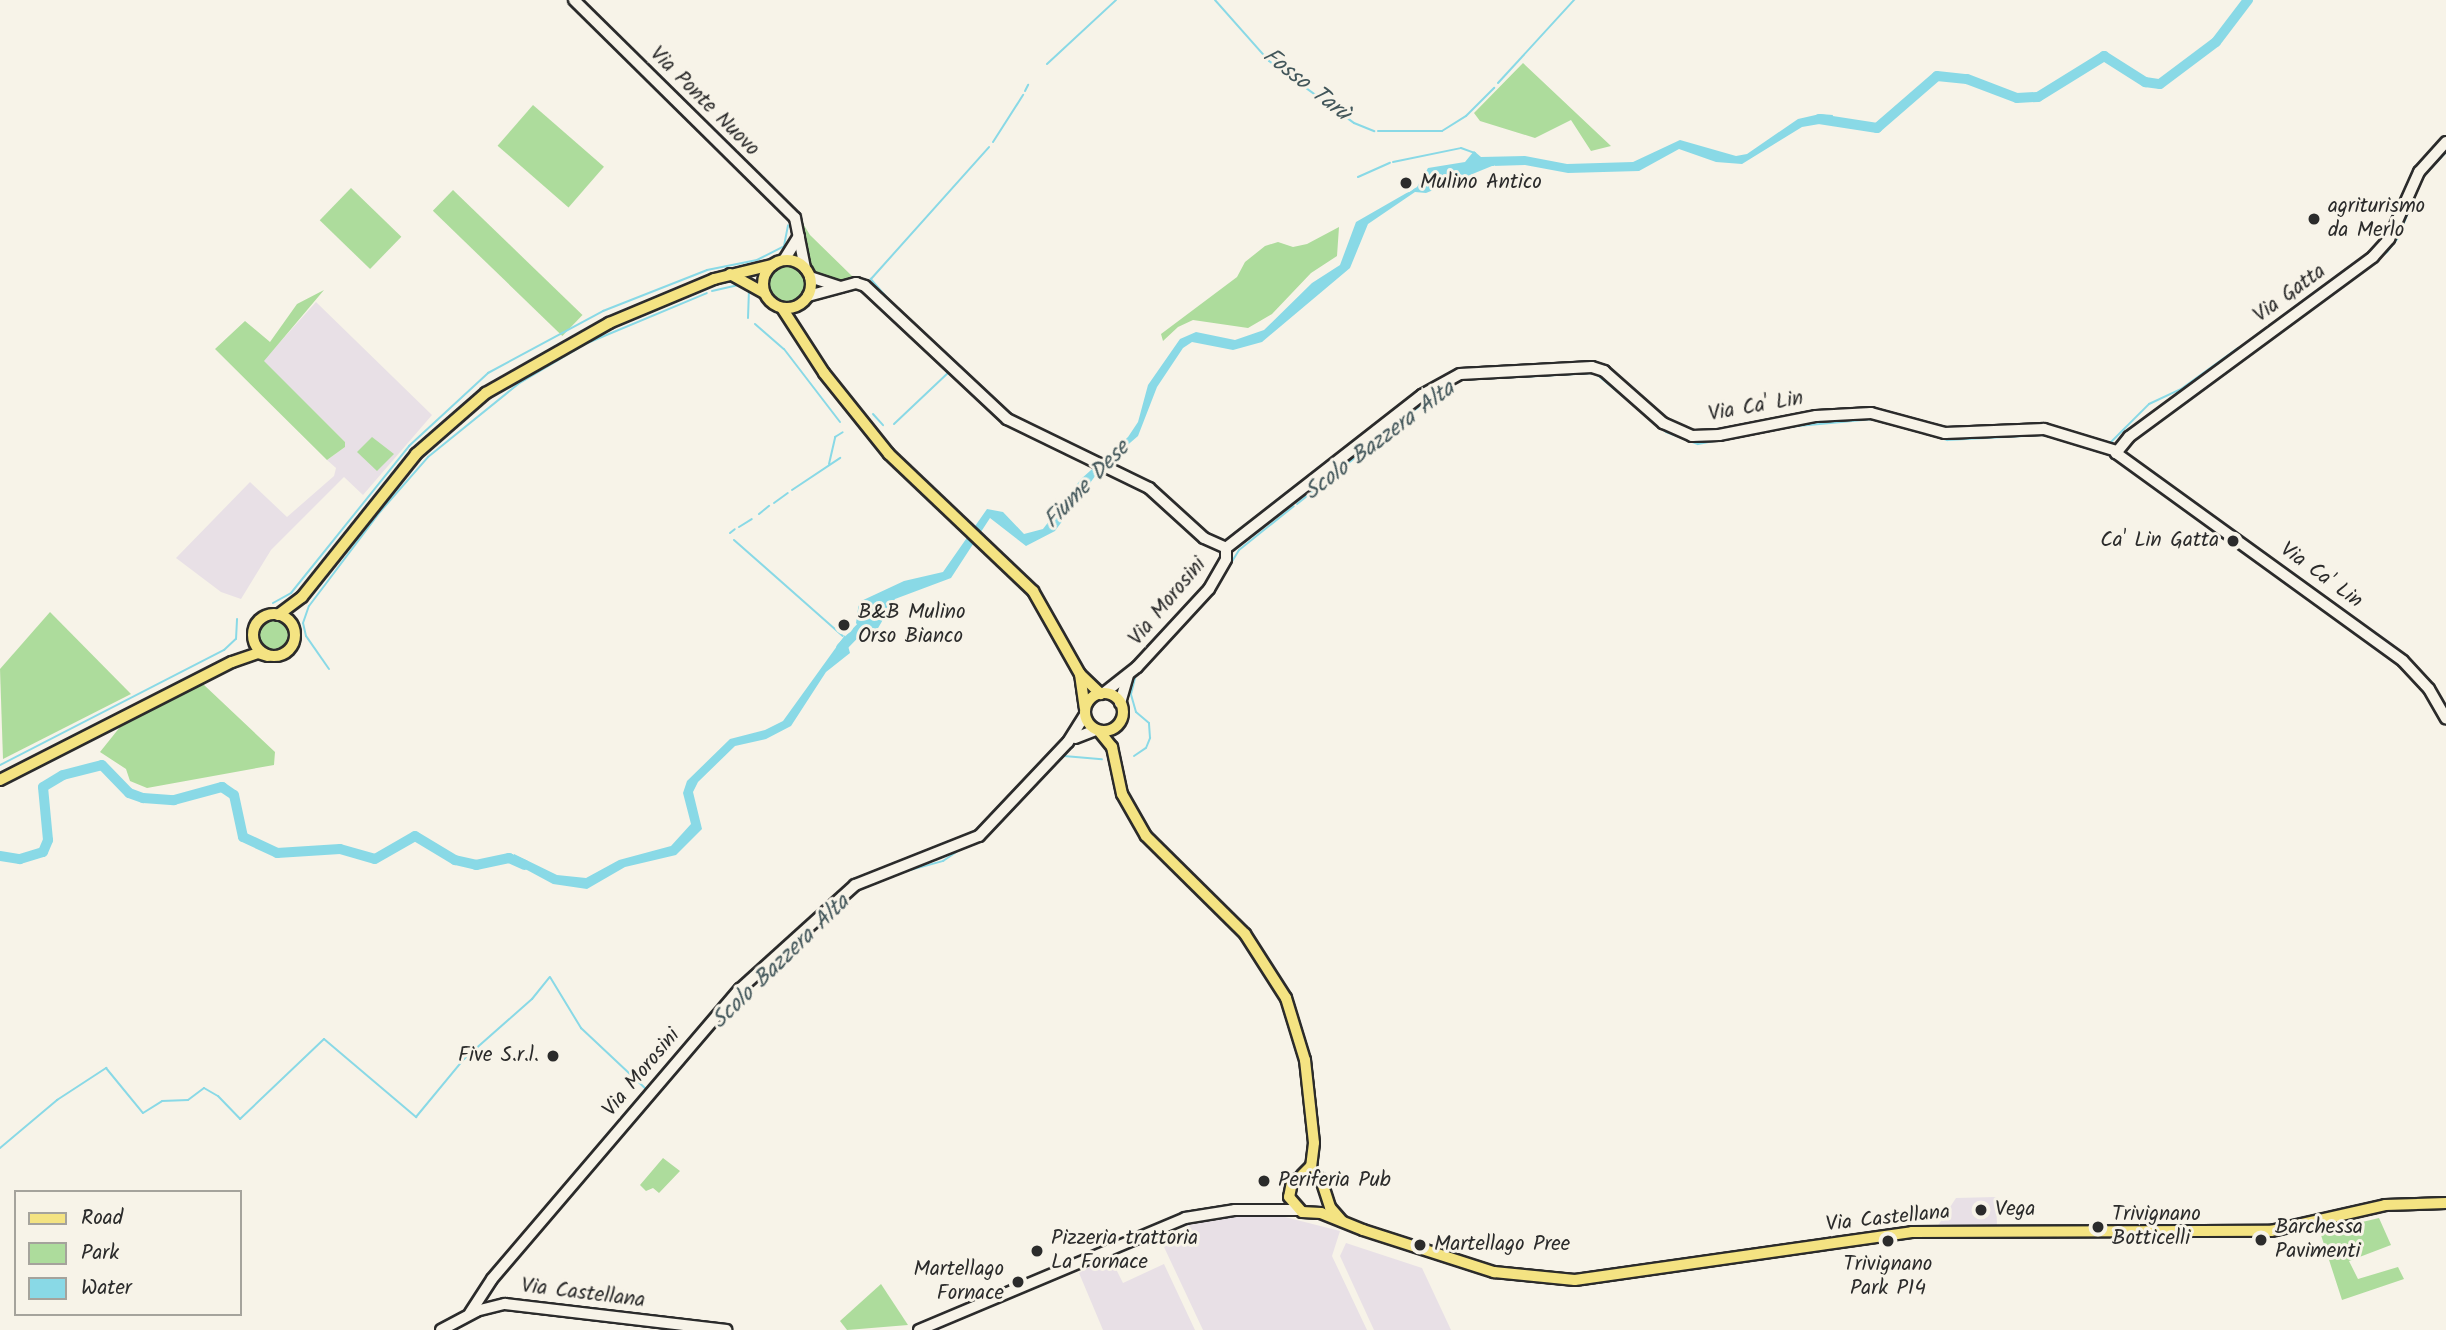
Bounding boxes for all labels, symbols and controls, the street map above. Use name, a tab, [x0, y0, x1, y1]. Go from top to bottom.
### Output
street label: Via Ponte Nuovo	[644, 42, 764, 162]
water label: Fosso Tarù	[1257, 42, 1355, 128]
place label: Mulino Antico	[1420, 170, 1542, 196]
marker: Mulino Antico	[1398, 175, 1414, 191]
place label: agriturismo da Merlo	[2328, 194, 2425, 244]
marker: agriturismo da Merlo	[2306, 211, 2322, 227]
street label: Via Gatta	[2249, 259, 2331, 329]
water label: Scolo Bazzera Alta	[1299, 375, 1461, 507]
street label: Via Ca' Lin	[1707, 386, 1805, 428]
water label: Fiume Dese	[1038, 435, 1136, 535]
place label: Ca' Lin Gatta	[2100, 528, 2219, 554]
marker: Ca' Lin Gatta	[2225, 533, 2241, 549]
street label: Via Ca' Lin	[2275, 538, 2367, 614]
street label: Via Morosini	[1124, 553, 1212, 651]
place label: B&B Mulino Orso Bianco	[858, 600, 965, 650]
marker: B&B Mulino Orso Bianco	[836, 617, 852, 633]
water label: Scolo Bazzera Alta	[706, 889, 856, 1035]
street label: Via Morosini	[598, 1024, 686, 1122]
place label: Five S.r.l.	[458, 1043, 539, 1069]
marker: Five S.r.l.	[545, 1048, 561, 1064]
place label: Periferia Pub	[1278, 1168, 1391, 1194]
marker: Periferia Pub	[1256, 1173, 1272, 1189]
legend	[14, 1190, 242, 1316]
place label: Vega	[1995, 1197, 2035, 1223]
street label: Via Castellana	[1825, 1200, 1951, 1238]
text: Road	[81, 1202, 123, 1235]
marker: Vega	[1973, 1202, 1989, 1218]
place label: Trivignano Botticelli	[2112, 1202, 2201, 1252]
place label: Barchessa Pavimenti	[2275, 1215, 2363, 1265]
marker: Trivignano Botticelli	[2090, 1219, 2106, 1235]
place label: Pizzeria trattoria La Fornace	[1051, 1226, 1198, 1276]
place label: Martellago Pree	[1434, 1232, 1570, 1258]
marker: Barchessa Pavimenti	[2253, 1232, 2269, 1248]
marker: Trivignano Park P14	[1880, 1233, 1896, 1249]
text: Park	[81, 1237, 119, 1270]
marker: Martellago Pree	[1412, 1237, 1428, 1253]
marker: Pizzeria trattoria La Fornace	[1029, 1243, 1045, 1259]
place label: Trivignano Park P14	[1844, 1252, 1932, 1302]
place label: Martellago Fornace	[913, 1257, 1004, 1307]
text: Water	[81, 1272, 132, 1305]
street label: Via Castellana	[520, 1274, 646, 1314]
marker: Martellago Fornace	[1010, 1274, 1026, 1290]

